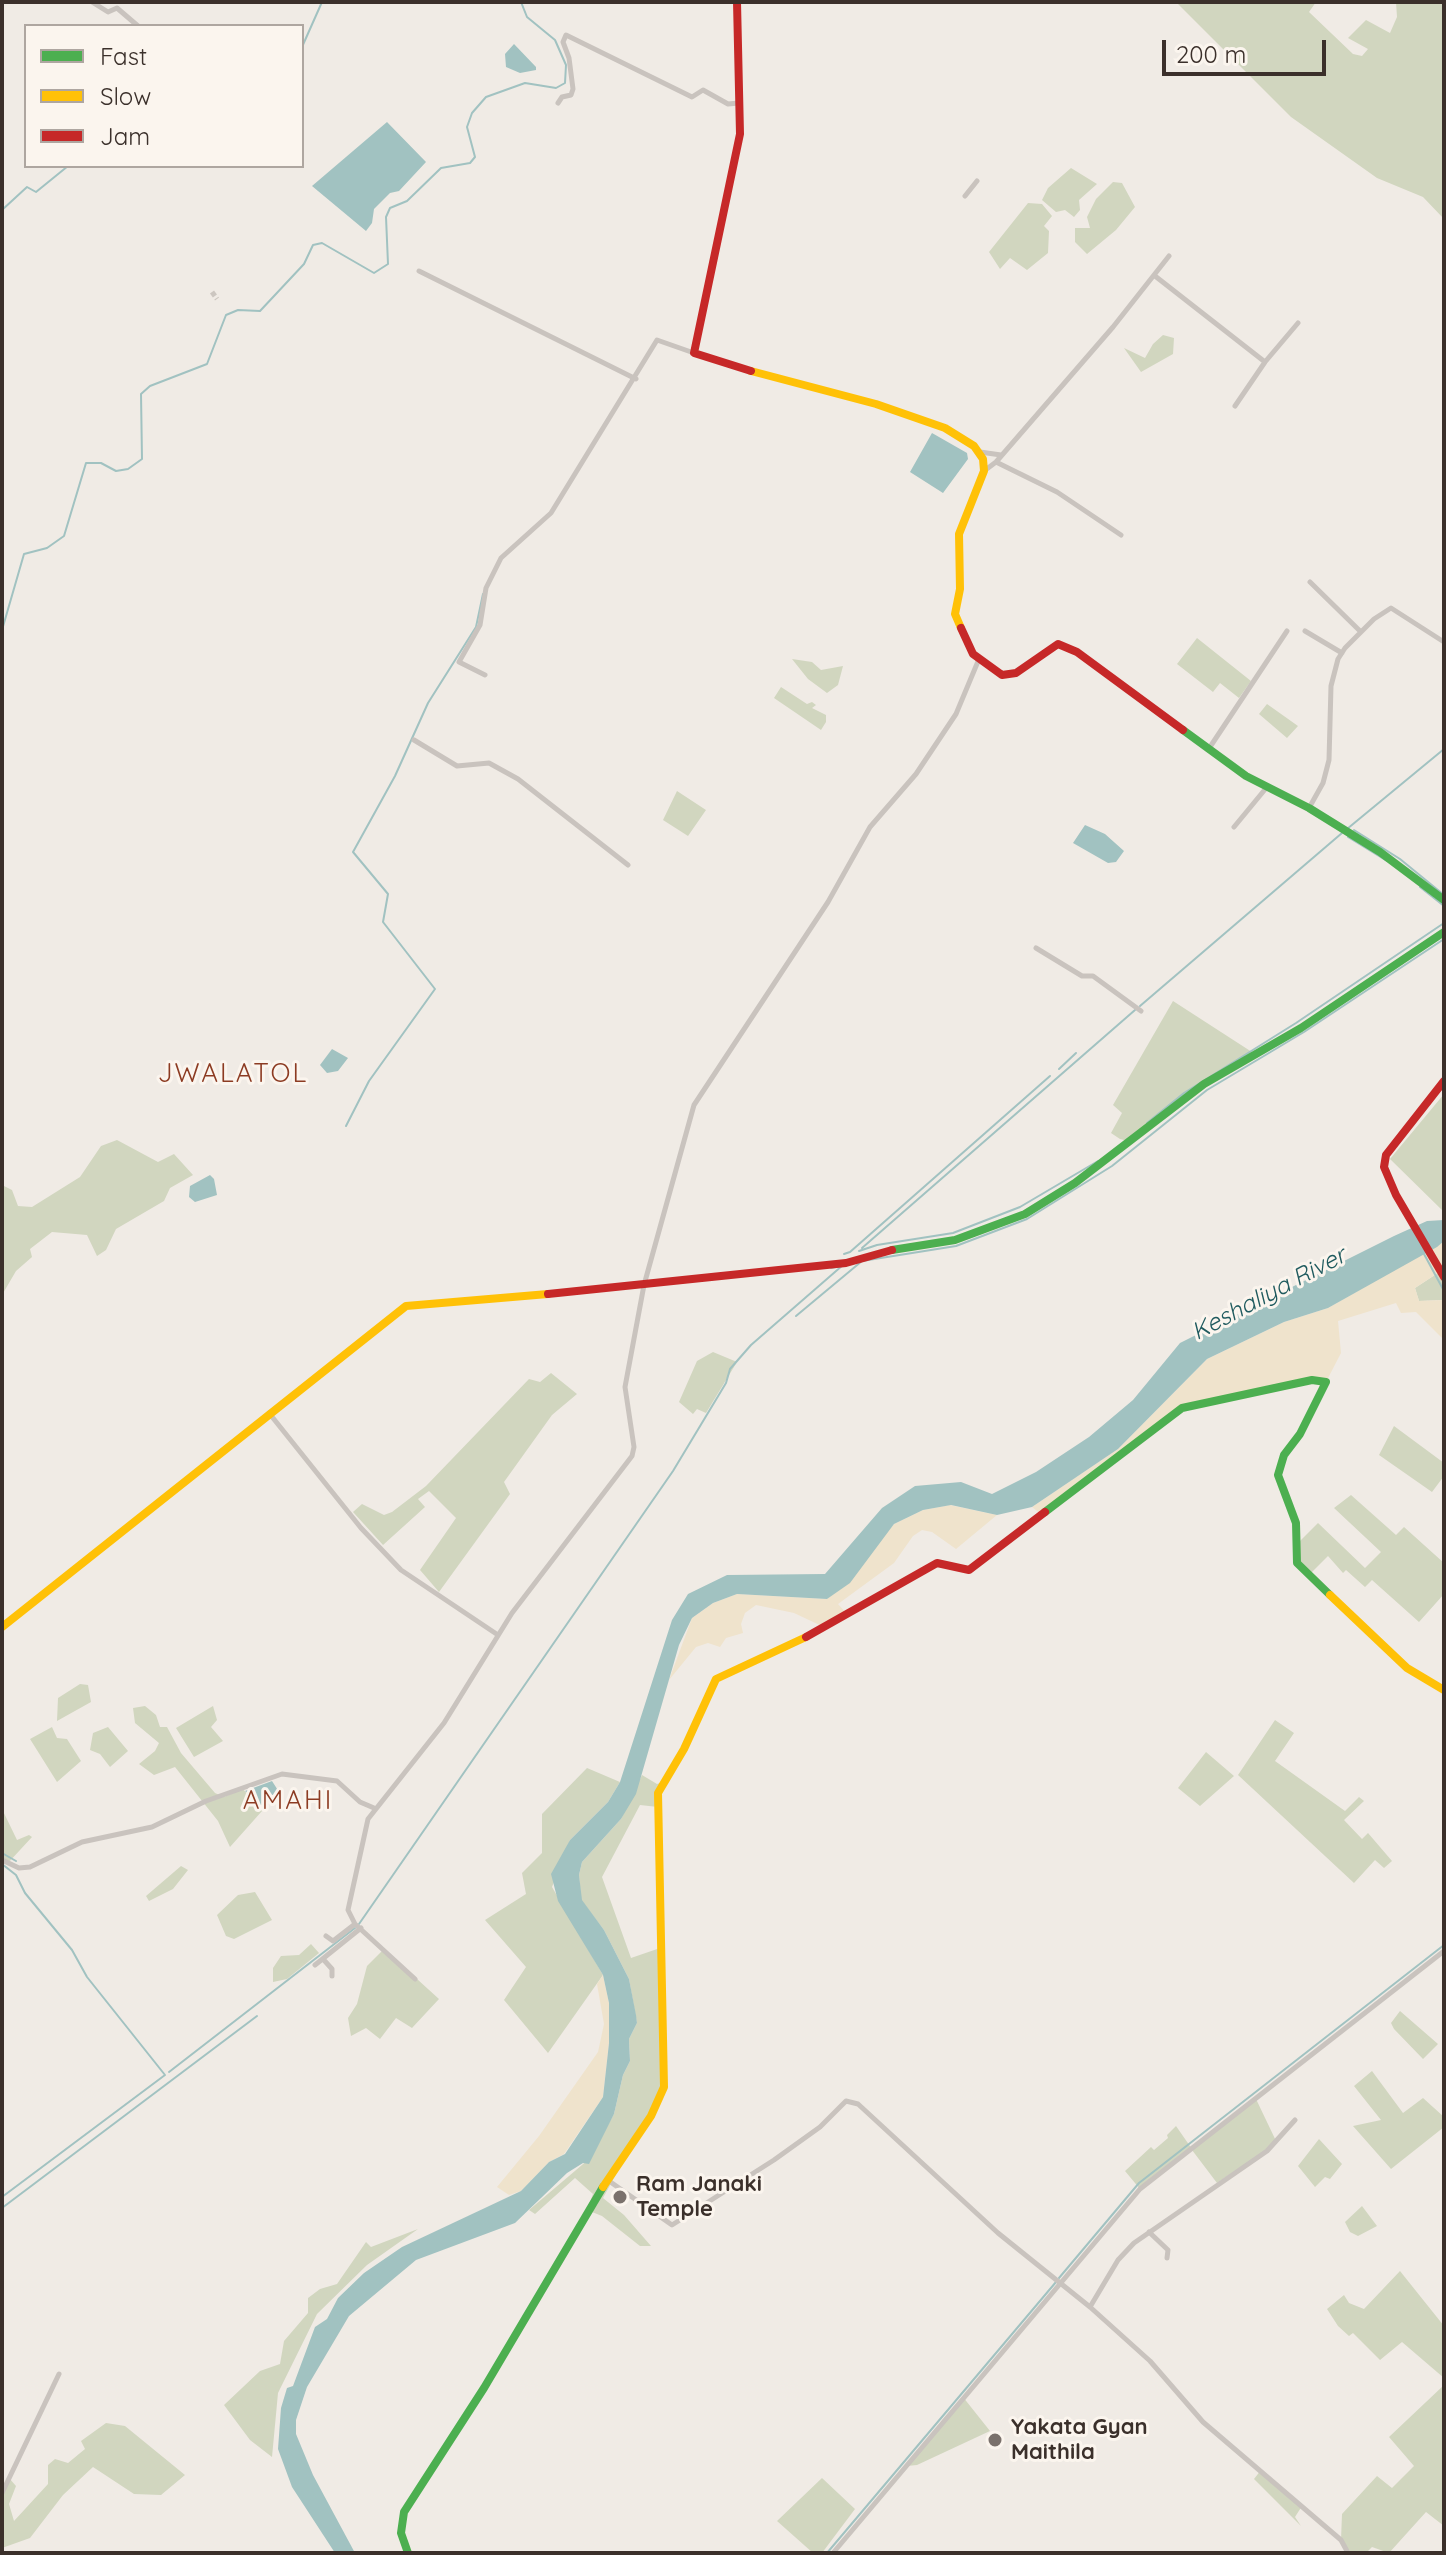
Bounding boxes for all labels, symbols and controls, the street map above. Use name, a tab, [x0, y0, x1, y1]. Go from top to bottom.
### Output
legend	[24, 24, 304, 168]
scale bar	[1166, 24, 1330, 74]
text: 200 m	[1176, 39, 1246, 69]
text: Fast	[100, 41, 147, 71]
text: Slow	[100, 81, 151, 111]
text: Jam	[100, 121, 150, 151]
district label: JWALATOL	[158, 1058, 308, 1090]
water label: Keshaliya River	[1187, 1241, 1351, 1347]
district label: AMAHI	[243, 1785, 333, 1817]
place label: Ram Janaki Temple	[636, 2171, 762, 2222]
marker: Ram Janaki Temple	[611, 2188, 629, 2206]
place label: Yakata Gyan Maithila	[1011, 2414, 1148, 2466]
marker: Yakata Gyan Maithila	[986, 2431, 1004, 2449]

